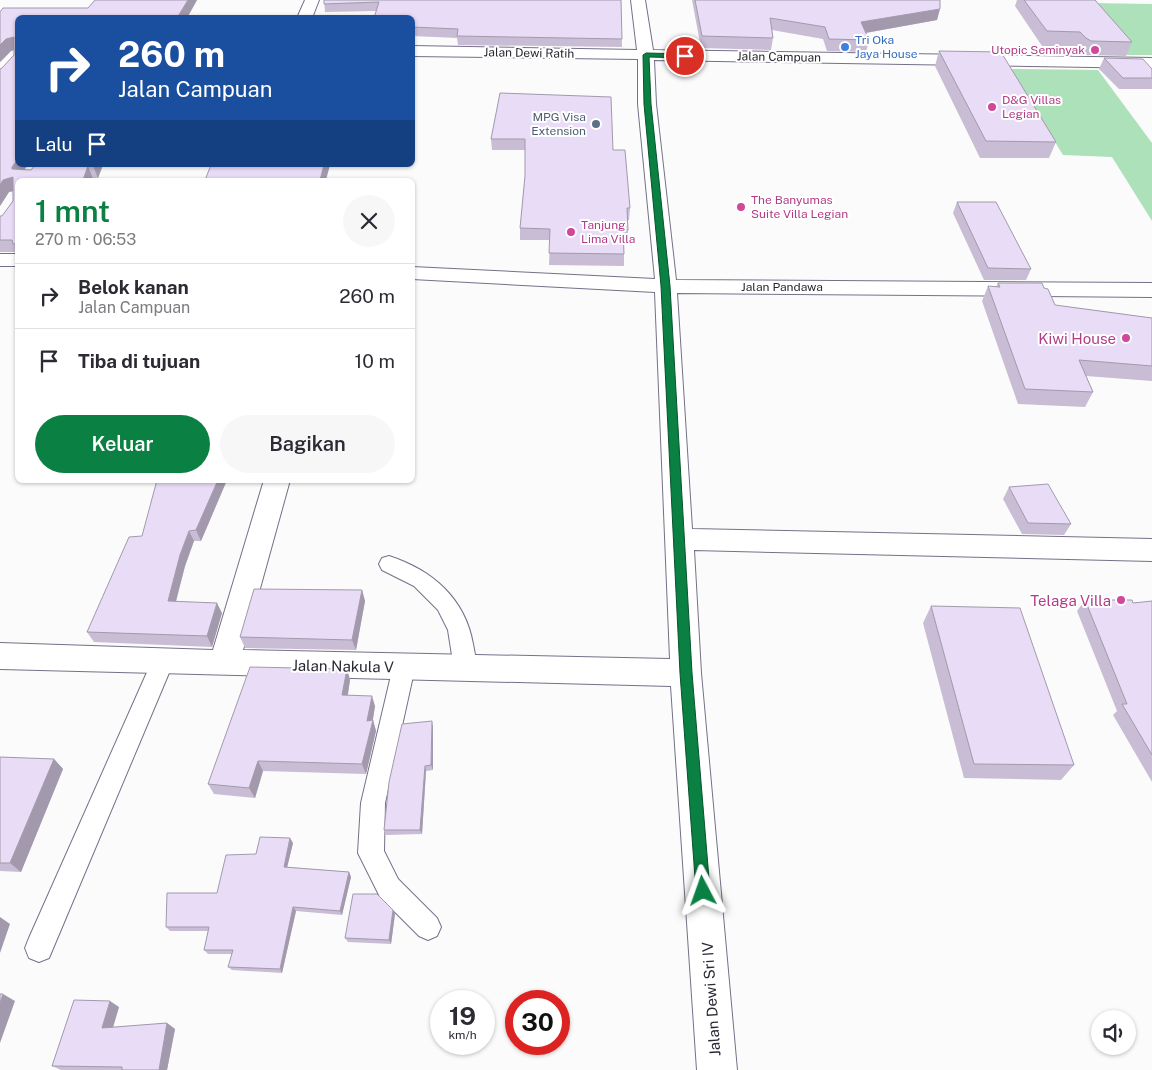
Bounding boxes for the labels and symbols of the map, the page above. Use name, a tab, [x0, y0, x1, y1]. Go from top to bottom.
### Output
place label: Tri Oka Jaya House	[855, 33, 918, 61]
pin	[664, 35, 706, 77]
marker: Tri Oka Jaya House	[839, 41, 851, 53]
place label: Utopic Seminyak	[991, 43, 1085, 57]
marker: Utopic Seminyak	[1089, 44, 1101, 56]
street label: Jalan Dewi Ratih	[484, 45, 575, 61]
street label: Jalan Campuan	[737, 49, 821, 65]
place label: D&G Villas Legian	[1002, 93, 1061, 121]
marker: D&G Villas Legian	[986, 101, 998, 113]
place label: MPG Visa Extension	[531, 110, 586, 138]
marker: MPG Visa Extension	[590, 118, 602, 130]
place label: The Banyumas Suite Villa Legian	[751, 193, 848, 221]
marker: The Banyumas Suite Villa Legian	[735, 201, 747, 213]
place label: Tanjung Lima Villa	[581, 218, 635, 246]
marker: Tanjung Lima Villa	[565, 226, 577, 238]
street label: Jalan Pandawa	[741, 280, 823, 294]
place label: Kiwi House	[1038, 330, 1116, 347]
marker: Kiwi House	[1120, 332, 1132, 344]
place label: Telaga Villa	[1030, 592, 1111, 609]
marker: Telaga Villa	[1115, 594, 1127, 606]
street label: Jalan Nakula V	[292, 657, 394, 675]
position arrow	[676, 864, 728, 916]
street label: Jalan Dewi Sri IV	[699, 941, 723, 1057]
speed limit sign: 30	[505, 990, 570, 1055]

